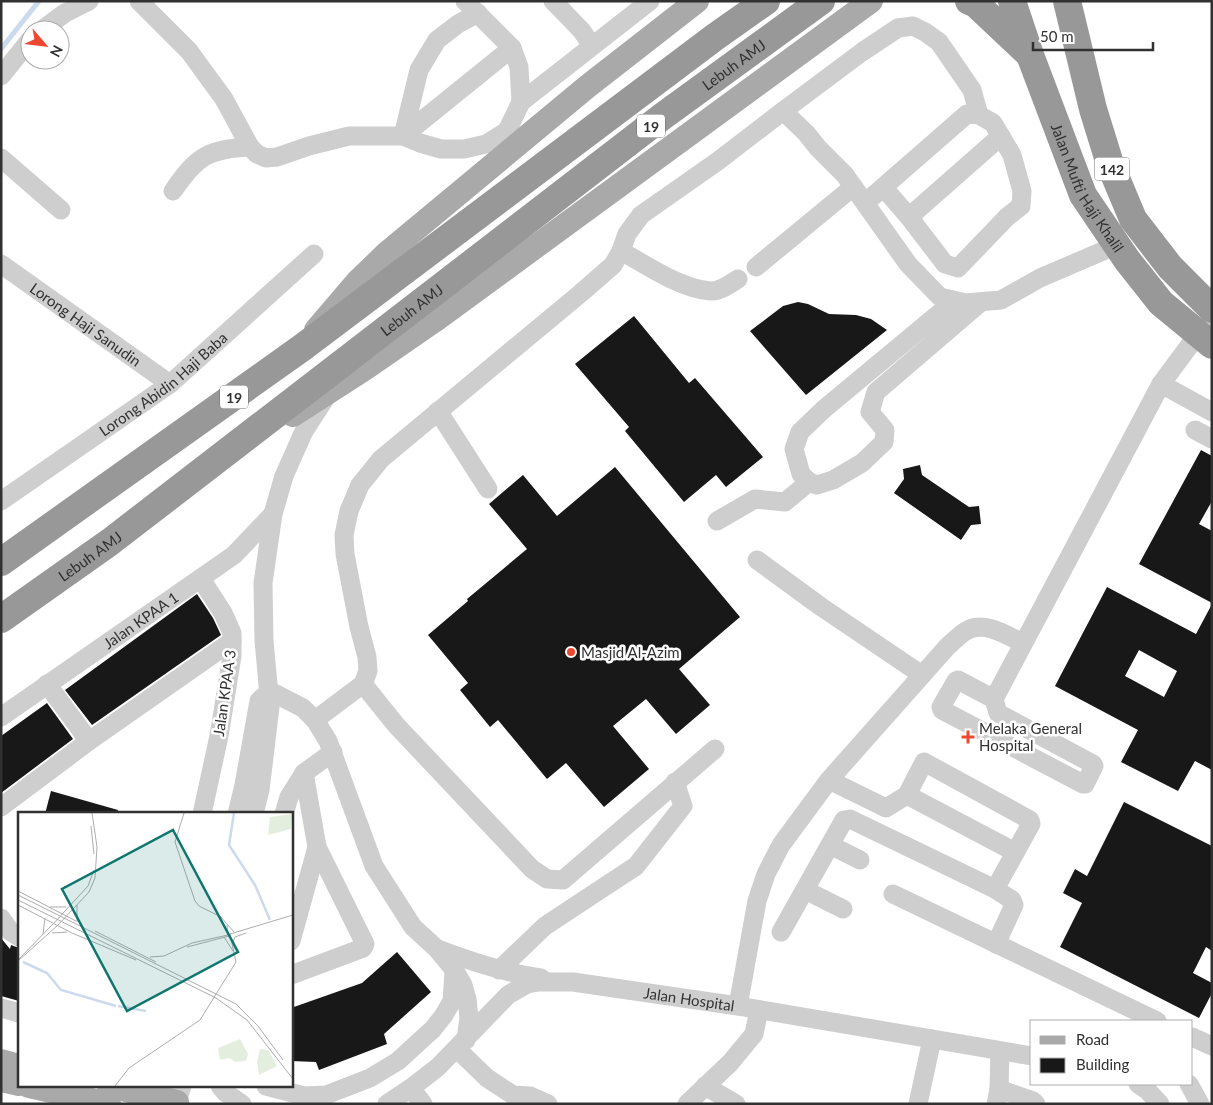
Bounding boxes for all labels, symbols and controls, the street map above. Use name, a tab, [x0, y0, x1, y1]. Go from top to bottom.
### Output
north arrow	[20, 20, 70, 70]
scale bar	[1033, 20, 1153, 52]
text: 50 m	[1040, 27, 1074, 45]
street label: Lebuh AMJ	[699, 35, 769, 94]
text: N	[47, 43, 67, 60]
road number: 19	[637, 114, 665, 138]
street label: Jalan Mufti Haji Khalil	[1048, 121, 1128, 255]
road number: 142	[1094, 157, 1130, 180]
street label: Lorong Haji Sanudin	[27, 279, 145, 370]
street label: Lebuh AMJ	[377, 280, 446, 339]
street label: Lorong Abidin Haji Baba	[95, 328, 231, 440]
road number: 19	[220, 386, 248, 408]
street label: Lebuh AMJ	[55, 527, 125, 585]
street label: Jalan KPAA 1	[100, 588, 182, 652]
place label: Masjid Al-Azim	[581, 643, 680, 661]
marker: Masjid Al-Azim	[565, 646, 577, 658]
street label: Jalan KPAA 3	[209, 649, 239, 737]
place label: Melaka General Hospital	[979, 719, 1082, 754]
marker: Melaka General Hospital	[961, 730, 975, 744]
inset map	[18, 812, 292, 1088]
street label: Jalan Hospital	[643, 983, 736, 1014]
legend	[1030, 1020, 1193, 1085]
text: Road	[1076, 1030, 1109, 1048]
text: Building	[1076, 1055, 1129, 1073]

